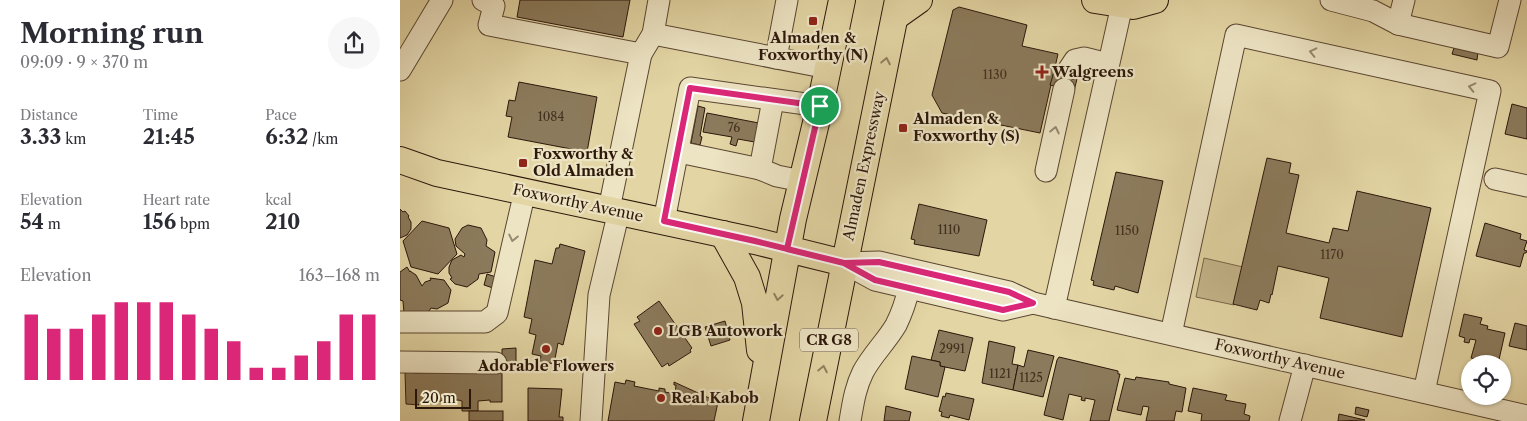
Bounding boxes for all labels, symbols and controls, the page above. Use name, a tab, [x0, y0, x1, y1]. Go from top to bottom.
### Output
marker: Almaden & Foxworthy (N)	[807, 15, 819, 27]
text: Morning run	[20, 16, 204, 50]
button: share	[328, 17, 380, 69]
place label: Almaden & Foxworthy (N)	[758, 28, 868, 64]
one-way arrow	[1309, 47, 1318, 58]
text: 09:09 · 9 × 370 m	[20, 52, 148, 72]
one-way arrow	[880, 57, 890, 66]
place label: Walgreens	[1051, 62, 1134, 81]
marker: Walgreens	[1036, 66, 1048, 78]
house number: 1130	[983, 67, 1007, 82]
one-way arrow	[1467, 82, 1476, 93]
pin	[799, 85, 841, 127]
street label: Almaden Expressway	[838, 89, 889, 243]
icon: arrive	[806, 92, 834, 120]
text: Distance	[20, 106, 78, 124]
text: Time	[143, 106, 178, 124]
text: Pace	[265, 106, 297, 124]
house number: 1084	[538, 109, 564, 124]
place label: Almaden & Foxworthy (S)	[912, 109, 1020, 145]
house number: 76	[728, 120, 740, 135]
marker: Almaden & Foxworthy (S)	[897, 122, 909, 134]
text: 3.33	[20, 124, 61, 149]
text: 21:45	[143, 124, 195, 149]
text: 6:32	[265, 124, 308, 149]
one-way arrow	[1049, 126, 1060, 135]
text: km	[61, 130, 86, 148]
text: /km	[308, 130, 338, 148]
place label: Foxworthy & Old Almaden	[533, 144, 635, 180]
marker: Foxworthy & Old Almaden	[517, 157, 529, 169]
street label: Foxworthy Avenue	[511, 179, 645, 226]
text: Elevation	[20, 191, 83, 209]
text: Heart rate	[143, 191, 210, 209]
text: kcal	[265, 191, 292, 209]
text: 54	[20, 209, 44, 234]
text: 156	[143, 209, 176, 234]
text: 210	[265, 209, 300, 234]
text: m	[44, 215, 61, 233]
text: bpm	[176, 215, 210, 233]
house number: 1110	[938, 222, 960, 237]
house number: 1150	[1115, 223, 1139, 238]
one-way arrow	[509, 234, 519, 243]
house number: 1170	[1320, 247, 1344, 262]
text: Elevation	[20, 265, 91, 285]
text: 163–168 m	[299, 265, 380, 285]
one-way arrow	[773, 293, 783, 301]
place label: LGB Autowork	[668, 321, 784, 340]
marker: LGB Autowork	[652, 325, 664, 337]
road number: CR G8	[800, 328, 858, 352]
street label: Foxworthy Avenue	[1213, 334, 1347, 383]
house number: 2991	[939, 341, 965, 356]
marker: Adorable Flowers	[540, 343, 552, 355]
map controls	[1461, 355, 1511, 405]
button: locate	[1461, 355, 1511, 405]
place label: Adorable Flowers	[477, 356, 614, 375]
one-way arrow	[817, 365, 828, 374]
house number: 1121	[989, 366, 1011, 381]
house number: 1125	[1019, 370, 1043, 385]
scale bar	[415, 386, 471, 409]
place label: Real Kabob	[671, 388, 759, 407]
text: 20 m	[422, 389, 456, 407]
marker: Real Kabob	[655, 392, 667, 404]

